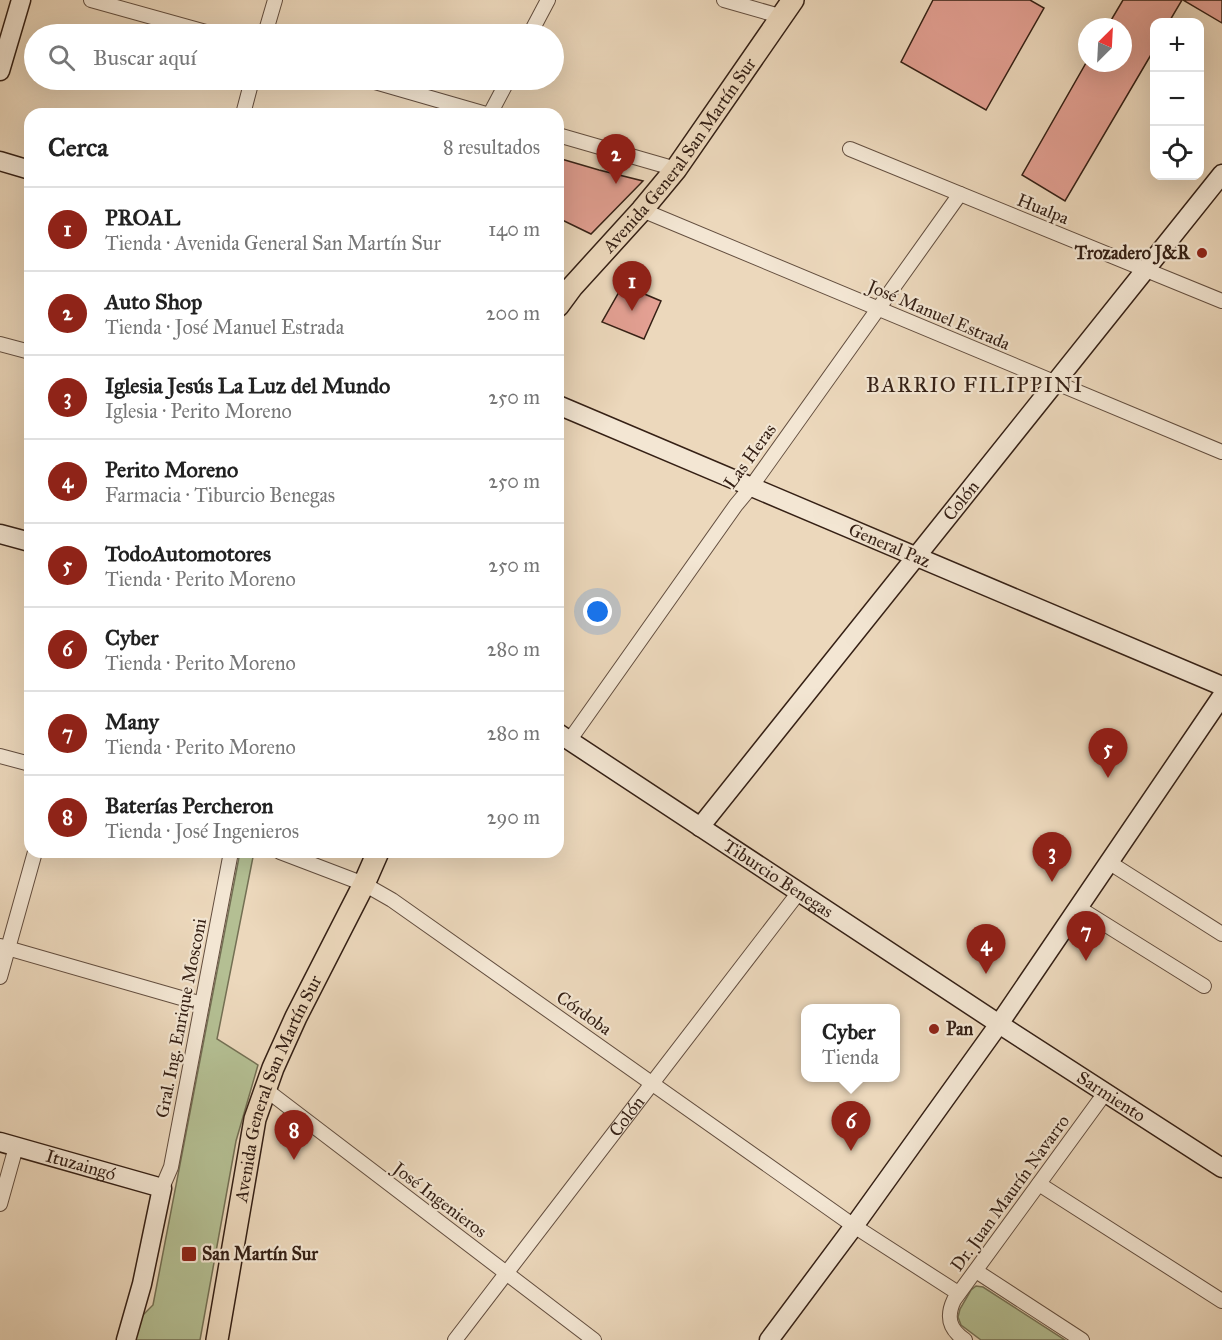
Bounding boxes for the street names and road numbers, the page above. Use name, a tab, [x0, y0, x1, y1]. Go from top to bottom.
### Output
street label: Avenida General San Martín Sur	[597, 53, 761, 258]
street label: Hualpa	[1014, 189, 1073, 229]
street label: José Manuel Estrada	[862, 274, 1014, 356]
street label: Las Heras	[719, 419, 781, 493]
street label: Colón	[938, 476, 984, 525]
street label: General Paz	[845, 518, 934, 572]
street label: Tiburcio Benegas	[719, 834, 837, 923]
street label: Gral. Ing. Enrique Mosconi	[151, 916, 212, 1120]
street label: Avenida General San Martín Sur	[230, 971, 327, 1205]
street label: Córdoba	[552, 986, 616, 1040]
street label: Sarmiento	[1073, 1066, 1150, 1127]
street label: Colón	[604, 1092, 649, 1141]
street label: Dr. Juan Maurín Navarro	[946, 1110, 1075, 1276]
street label: Ituzaingó	[43, 1145, 118, 1185]
street label: José Ingenieros	[386, 1156, 491, 1243]

